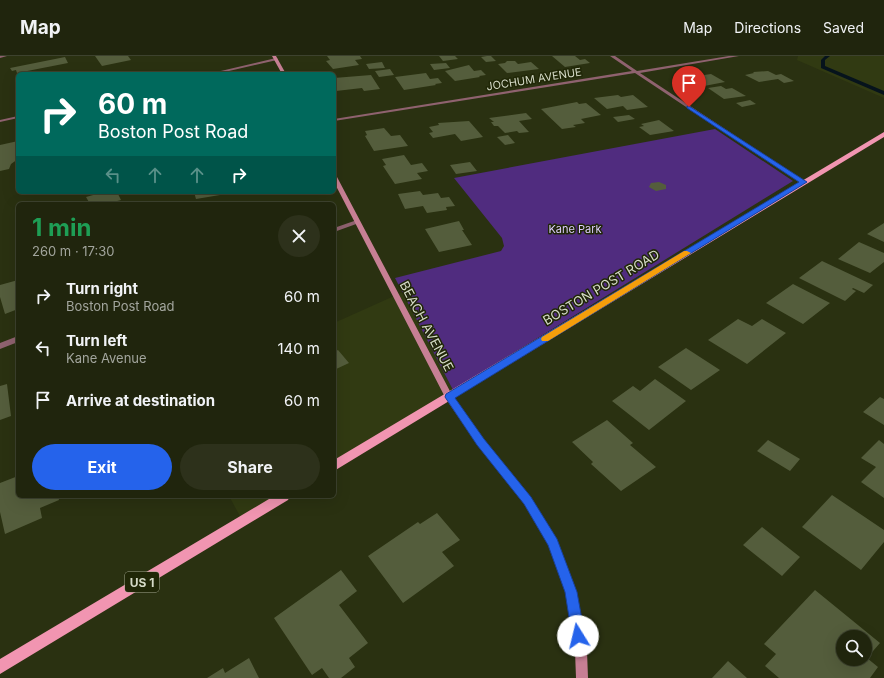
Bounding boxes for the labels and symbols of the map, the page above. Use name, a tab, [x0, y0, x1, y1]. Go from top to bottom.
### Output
street label: JOCHUM AVENUE	[485, 65, 583, 93]
pin	[672, 66, 706, 107]
park label: Kane Park	[548, 222, 602, 236]
street label: BOSTON POST ROAD	[540, 246, 662, 328]
street label: BEACH AVENUE	[397, 278, 457, 374]
road number: US 1	[125, 572, 159, 592]
position arrow	[557, 615, 599, 657]

